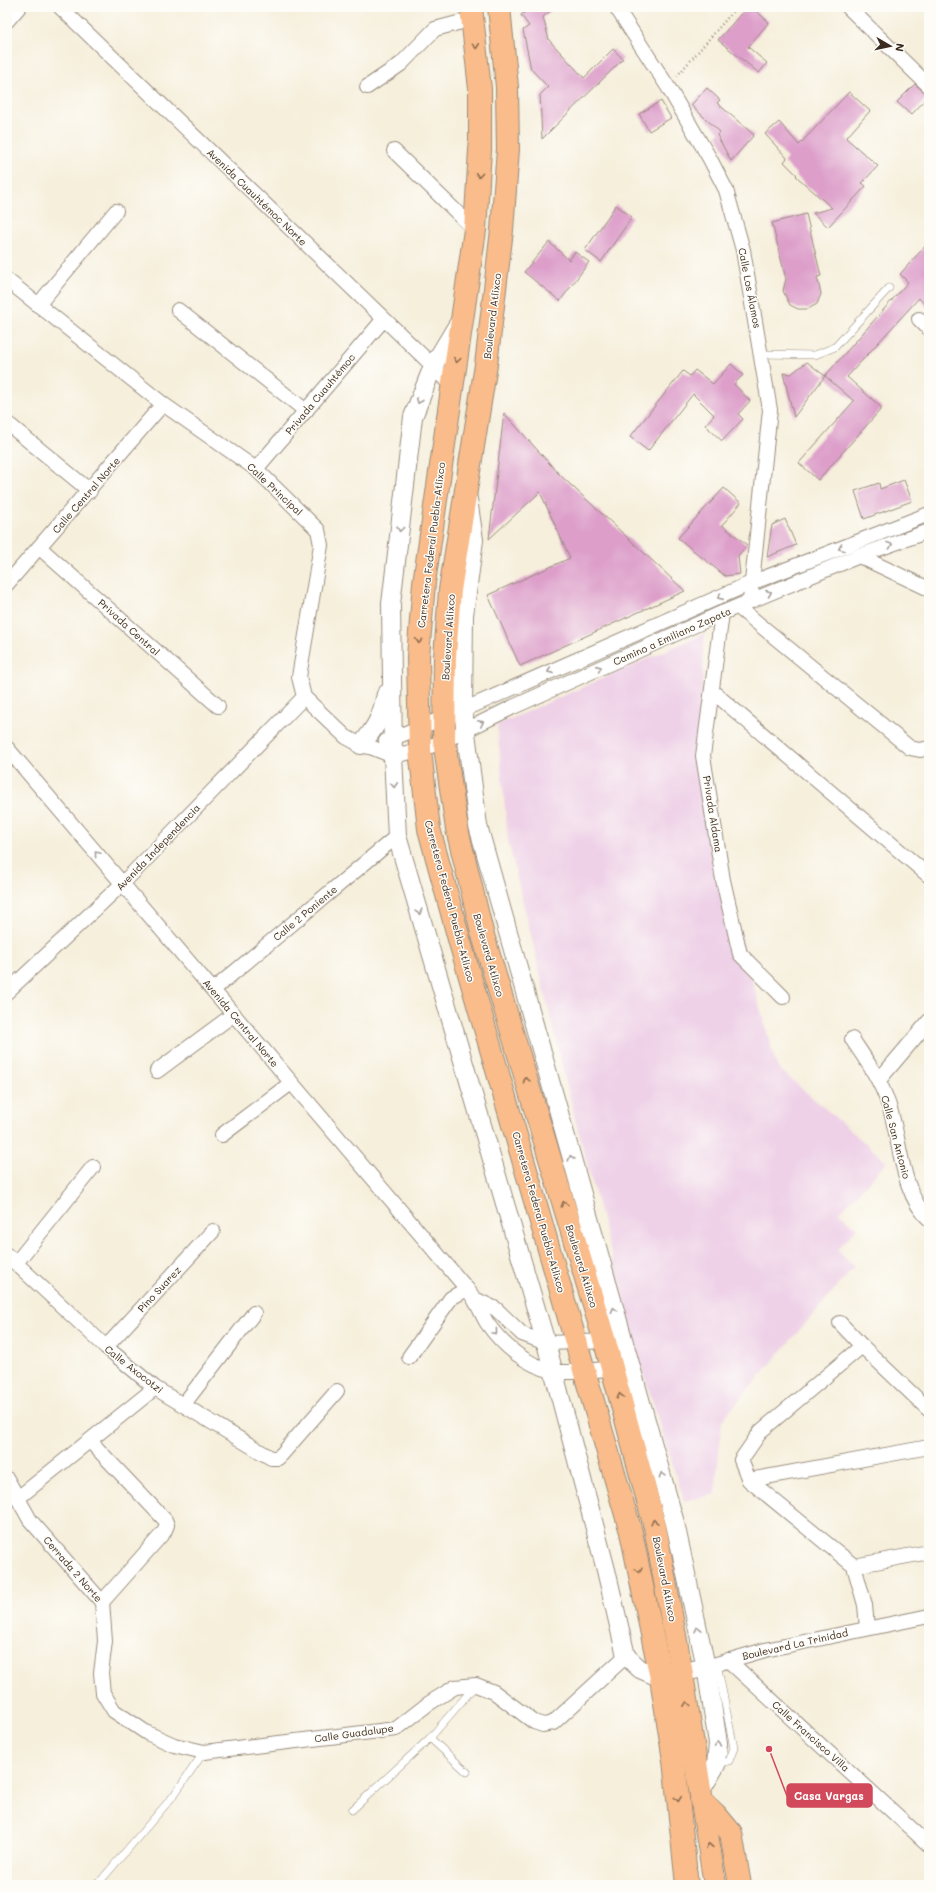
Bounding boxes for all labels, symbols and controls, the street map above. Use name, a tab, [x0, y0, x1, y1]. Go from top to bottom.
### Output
north arrow	[870, 26, 910, 66]
text: N	[892, 42, 908, 53]
one-way arrow	[471, 43, 480, 49]
street label: Avenida Cuauhtémoc Norte	[204, 145, 310, 249]
one-way arrow	[474, 172, 483, 178]
street label: Calle Los Álamos	[735, 247, 765, 329]
street label: Boulevard Atlixco	[480, 272, 504, 360]
street label: Privada Cuauhtémoc	[282, 350, 358, 437]
one-way arrow	[453, 357, 462, 363]
one-way arrow	[416, 398, 424, 405]
street label: Calle Central Norte	[49, 454, 123, 536]
street label: Calle Principal	[244, 460, 306, 518]
street label: Carretera Federal Puebla-Atlixco	[414, 461, 448, 629]
one-way arrow	[396, 526, 405, 532]
one-way arrow	[886, 541, 893, 549]
one-way arrow	[837, 544, 844, 552]
one-way arrow	[765, 590, 773, 598]
one-way arrow	[717, 592, 724, 600]
street label: Boulevard Atlixco	[438, 593, 458, 680]
street label: Privada Central	[95, 596, 163, 658]
street label: Camino a Emiliano Zapata	[611, 604, 733, 668]
one-way arrow	[415, 638, 424, 644]
one-way arrow	[595, 665, 602, 673]
one-way arrow	[546, 667, 553, 675]
one-way arrow	[477, 720, 484, 728]
street label: Privada Aldama	[700, 775, 726, 853]
one-way arrow	[390, 782, 399, 788]
street label: Avenida Independencia	[113, 801, 203, 893]
street label: Carretera Federal Puebla-Atlixco	[422, 819, 478, 983]
one-way arrow	[95, 851, 102, 858]
street label: Calle 2 Poniente	[270, 882, 340, 944]
one-way arrow	[414, 908, 423, 915]
street label: Boulevard Atlixco	[470, 912, 508, 998]
street label: Avenida Central Norte	[200, 976, 282, 1070]
one-way arrow	[522, 1077, 531, 1084]
street label: Calle San Antonio	[878, 1094, 914, 1180]
street label: Carretera Federal Puebla-Atlixco	[509, 1130, 569, 1294]
one-way arrow	[568, 1154, 576, 1161]
one-way arrow	[560, 1201, 569, 1208]
street label: Boulevard Atlixco	[563, 1223, 601, 1309]
street label: Pino Suarez	[134, 1263, 184, 1315]
one-way arrow	[610, 1306, 619, 1313]
one-way arrow	[491, 1327, 498, 1335]
street label: Calle Axocotzi	[102, 1342, 166, 1396]
one-way arrow	[616, 1393, 625, 1400]
one-way arrow	[658, 1472, 667, 1479]
one-way arrow	[650, 1519, 659, 1526]
street label: Cerrada 2 Norte	[40, 1533, 106, 1605]
street label: Boulevard Atlixco	[650, 1535, 680, 1623]
one-way arrow	[634, 1567, 643, 1573]
one-way arrow	[695, 1625, 703, 1632]
street label: Boulevard La Trinidad	[741, 1625, 849, 1663]
street label: Calle Francisco Villa	[769, 1697, 853, 1775]
one-way arrow	[683, 1701, 692, 1707]
street label: Calle Guadalupe	[314, 1721, 394, 1745]
one-way arrow	[713, 1741, 722, 1747]
callout: Casa Vargas	[787, 1784, 872, 1807]
text: Casa Vargas	[794, 1788, 864, 1803]
one-way arrow	[674, 1796, 683, 1802]
one-way arrow	[705, 1843, 714, 1850]

